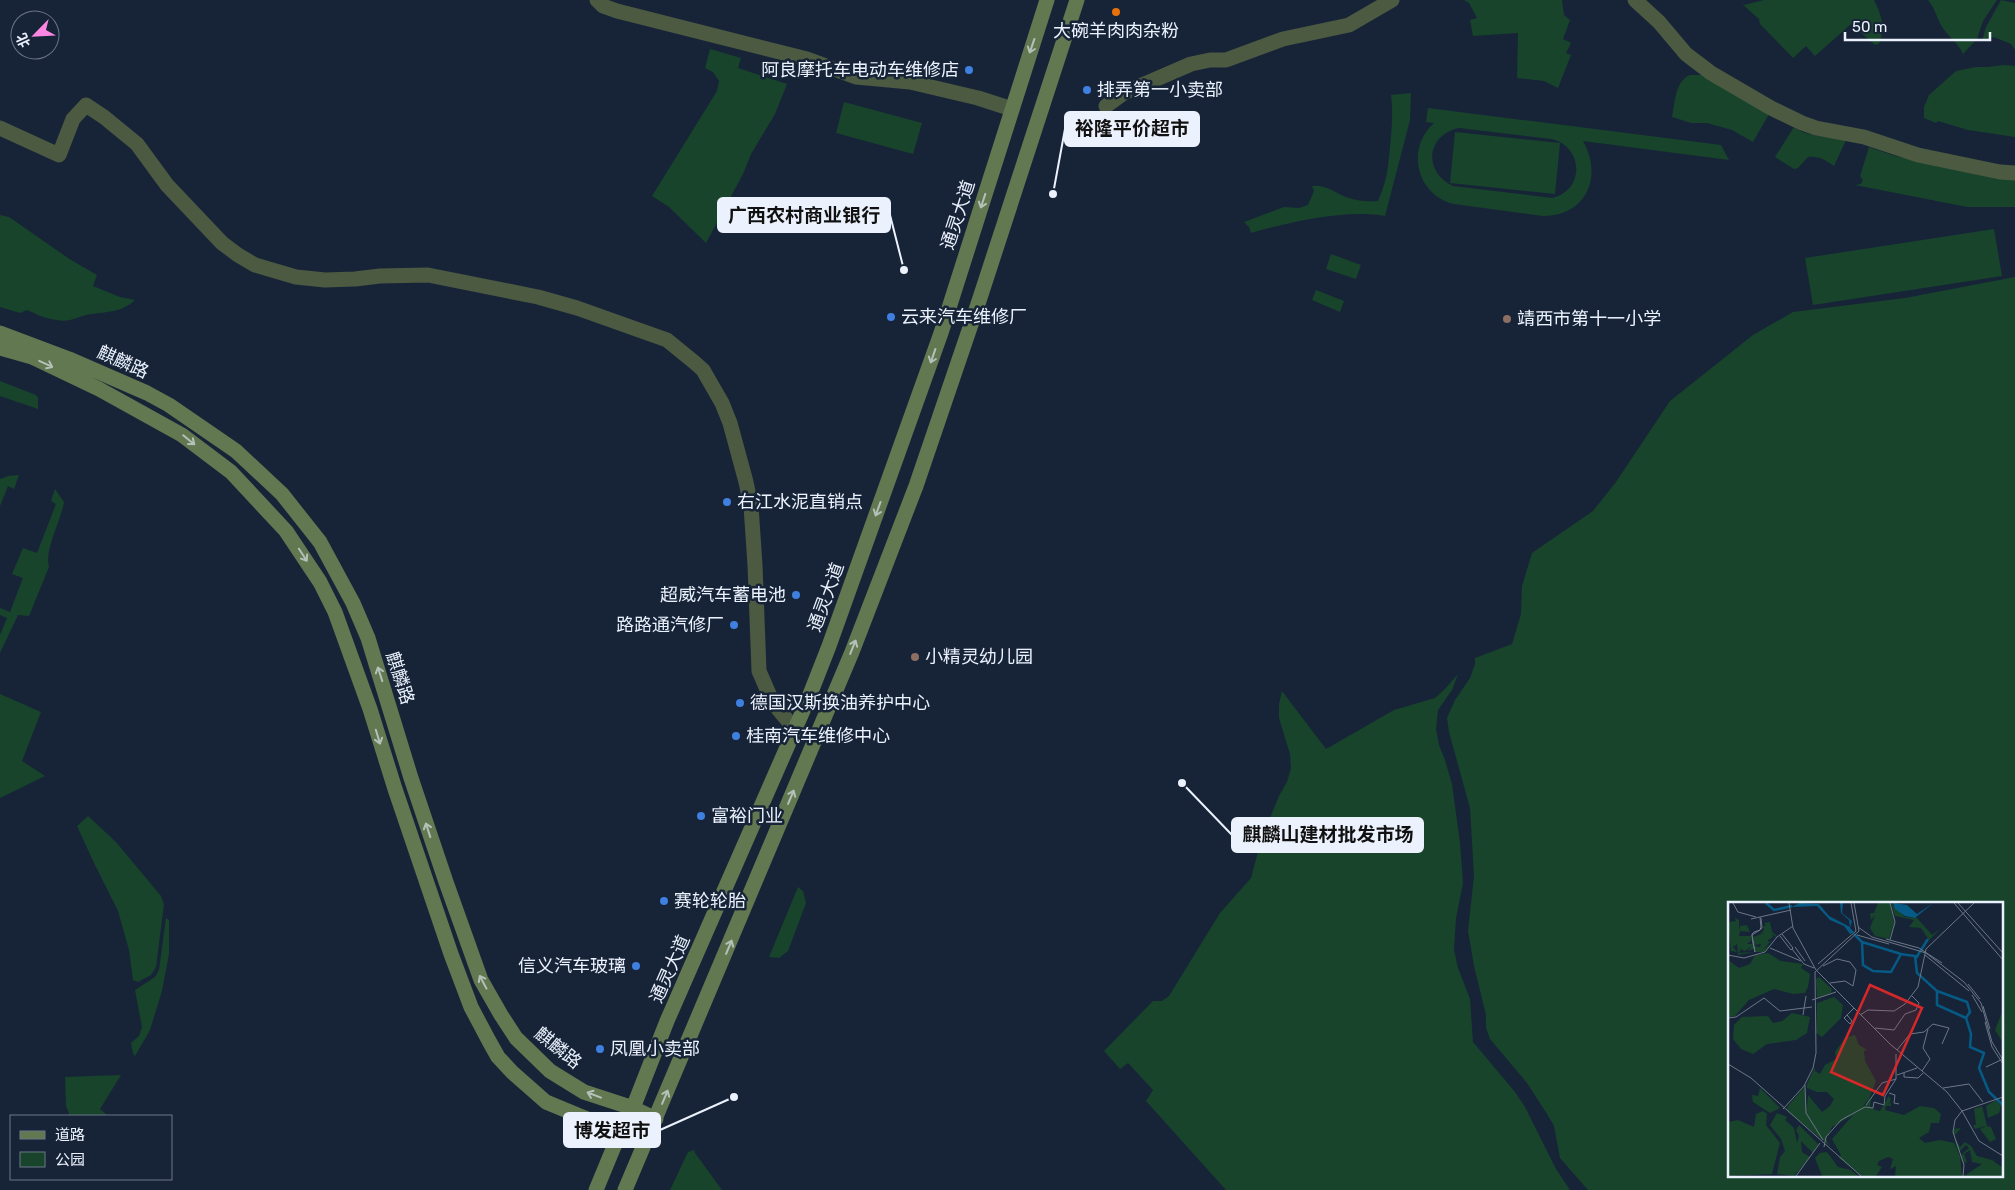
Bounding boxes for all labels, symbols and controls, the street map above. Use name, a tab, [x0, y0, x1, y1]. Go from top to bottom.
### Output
marker: 大碗羊肉肉杂粉	[1110, 6, 1122, 18]
north arrow	[10, 10, 60, 60]
scale bar	[1845, 10, 1990, 42]
text: 50 m	[1852, 18, 1887, 36]
place label: 大碗羊肉肉杂粉	[1053, 20, 1179, 42]
text: 北	[13, 30, 34, 50]
one-way arrow	[1027, 38, 1036, 54]
place label: 阿良摩托车电动车维修店	[761, 59, 959, 81]
marker: 阿良摩托车电动车维修店	[963, 64, 975, 76]
place label: 排弄第一小卖部	[1097, 79, 1223, 101]
marker: 排弄第一小卖部	[1081, 84, 1093, 96]
callout: 裕隆平价超市	[1065, 112, 1199, 146]
text: 裕隆平价超市	[1075, 117, 1189, 140]
street label: 通灵大道	[936, 177, 980, 253]
one-way arrow	[977, 193, 987, 209]
callout: 广西农村商业银行	[718, 198, 890, 232]
text: 广西农村商业银行	[728, 204, 880, 227]
place label: 云来汽车维修厂	[901, 306, 1027, 328]
place label: 靖西市第十一小学	[1517, 308, 1661, 330]
marker: 云来汽车维修厂	[885, 311, 897, 323]
marker: 靖西市第十一小学	[1501, 313, 1513, 325]
street label: 麒麟路	[94, 341, 152, 383]
one-way arrow	[928, 347, 937, 363]
one-way arrow	[38, 360, 53, 369]
one-way arrow	[182, 435, 195, 446]
place label: 右江水泥直销点	[737, 491, 863, 513]
marker: 右江水泥直销点	[721, 496, 733, 508]
one-way arrow	[873, 501, 882, 516]
one-way arrow	[298, 548, 308, 562]
street label: 通灵大道	[803, 559, 849, 635]
place label: 超威汽车蓄电池	[660, 584, 786, 606]
marker: 超威汽车蓄电池	[790, 589, 802, 601]
place label: 路路通汽修厂	[616, 614, 724, 636]
marker: 路路通汽修厂	[728, 619, 740, 631]
one-way arrow	[849, 640, 859, 655]
place label: 小精灵幼儿园	[925, 646, 1033, 668]
street label: 麒麟路	[381, 649, 419, 707]
marker: 小精灵幼儿园	[909, 651, 921, 663]
one-way arrow	[375, 667, 384, 683]
place label: 德国汉斯换油养护中心	[750, 692, 930, 714]
marker: 德国汉斯换油养护中心	[734, 697, 746, 709]
place label: 桂南汽车维修中心	[746, 725, 890, 747]
one-way arrow	[374, 728, 384, 744]
marker: 桂南汽车维修中心	[730, 730, 742, 742]
one-way arrow	[787, 790, 796, 805]
place label: 富裕门业	[711, 805, 783, 827]
marker: 富裕门业	[695, 810, 707, 822]
callout: 麒麟山建材批发市场	[1232, 818, 1423, 852]
one-way arrow	[423, 822, 433, 838]
text: 麒麟山建材批发市场	[1242, 823, 1414, 846]
place label: 赛轮轮胎	[674, 890, 746, 912]
marker: 赛轮轮胎	[658, 895, 670, 907]
inset map	[1728, 902, 2002, 1178]
street label: 通灵大道	[645, 932, 695, 1006]
one-way arrow	[724, 940, 734, 955]
place label: 信义汽车玻璃	[518, 955, 626, 977]
marker: 信义汽车玻璃	[630, 960, 642, 972]
one-way arrow	[478, 975, 488, 990]
street label: 麒麟路	[530, 1022, 586, 1074]
place label: 凤凰小卖部	[610, 1038, 700, 1060]
marker: 凤凰小卖部	[594, 1043, 606, 1055]
one-way arrow	[587, 1090, 602, 1100]
one-way arrow	[661, 1090, 671, 1105]
callout: 博发超市	[564, 1113, 660, 1147]
legend	[10, 1115, 172, 1180]
text: 博发超市	[574, 1119, 650, 1142]
text: 道路	[55, 1126, 85, 1144]
text: 公园	[55, 1151, 85, 1169]

